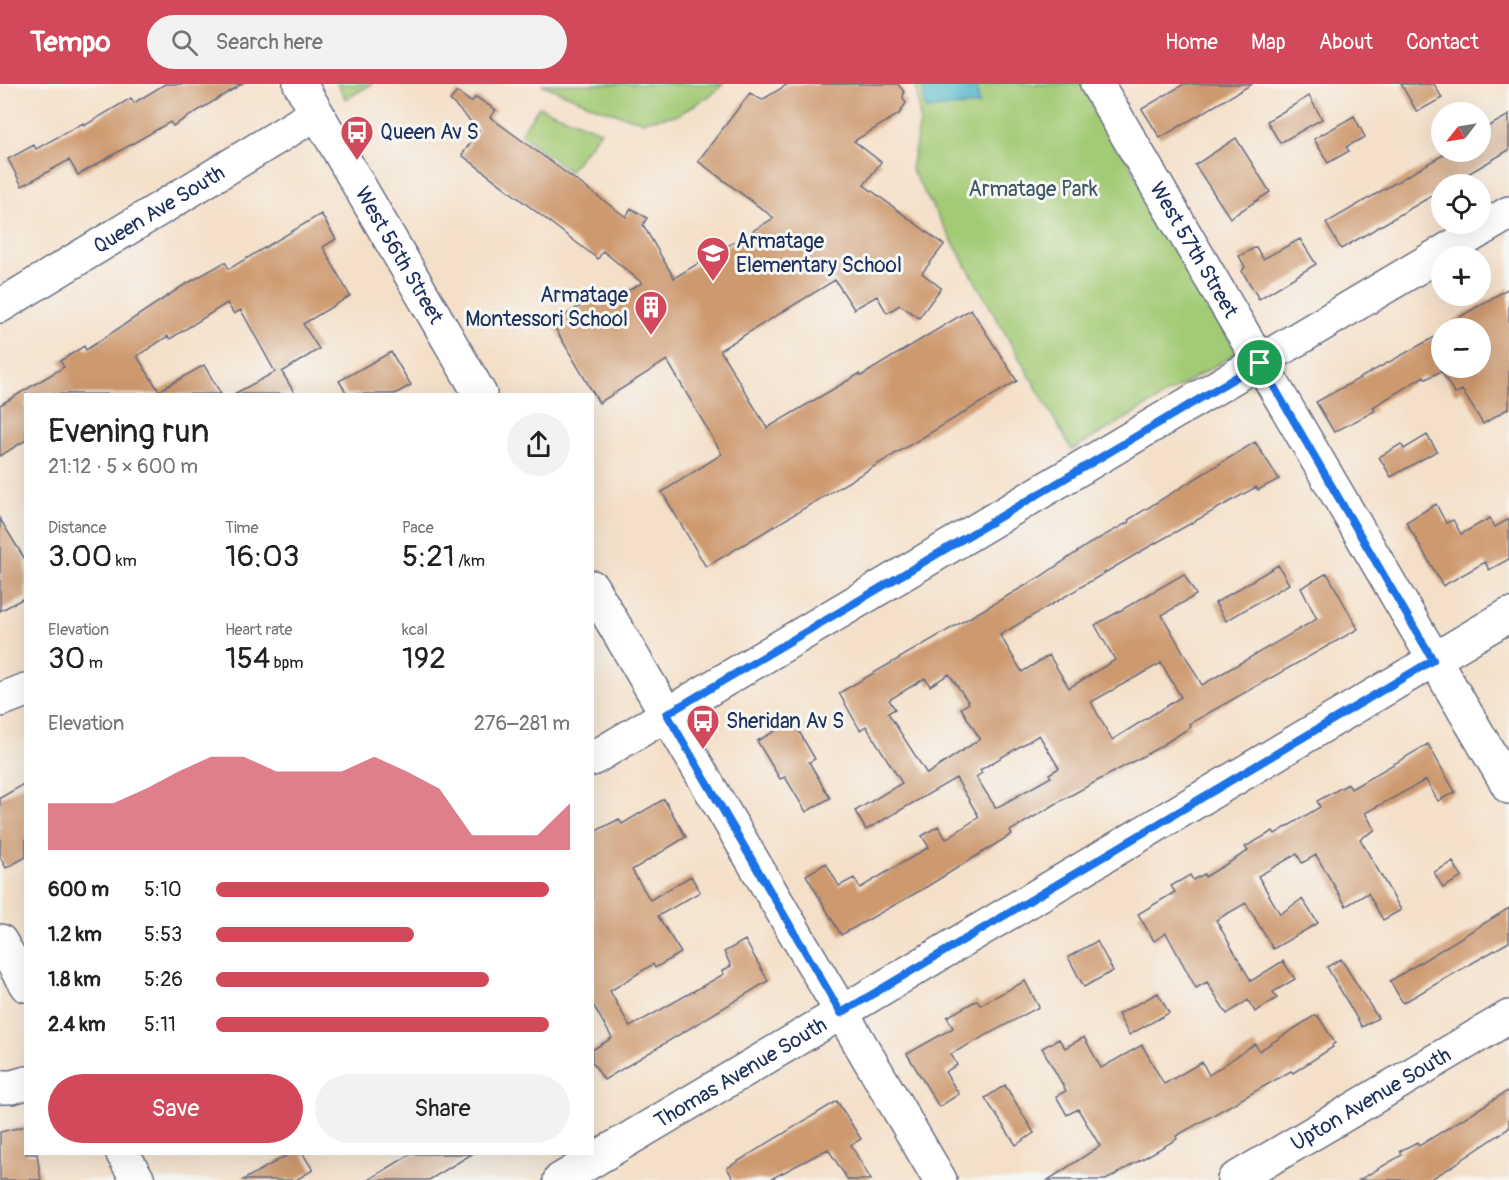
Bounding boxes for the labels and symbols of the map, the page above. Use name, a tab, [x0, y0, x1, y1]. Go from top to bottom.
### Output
north arrow	[1431, 102, 1491, 162]
bus stop icon: Queen Av S	[339, 114, 375, 161]
place label: Queen Av S	[380, 119, 479, 146]
street label: Queen Ave South	[88, 159, 230, 260]
park label: Armatage Park	[968, 176, 1098, 203]
street label: West 57th Street	[1143, 177, 1244, 323]
street label: West 56th Street	[349, 182, 450, 329]
place label: Armatage Elementary School	[736, 228, 902, 279]
school or university icon: Armatage Elementary School	[695, 235, 731, 282]
place label: Armatage Montessori School	[465, 282, 629, 333]
building icon: Armatage Montessori School	[633, 289, 669, 336]
pin	[1234, 337, 1285, 388]
bus stop icon: Sheridan Av S	[685, 703, 721, 750]
place label: Sheridan Av S	[726, 708, 844, 735]
street label: Thomas Avenue South	[650, 1011, 832, 1135]
street label: Upton Avenue South	[1286, 1041, 1456, 1157]

